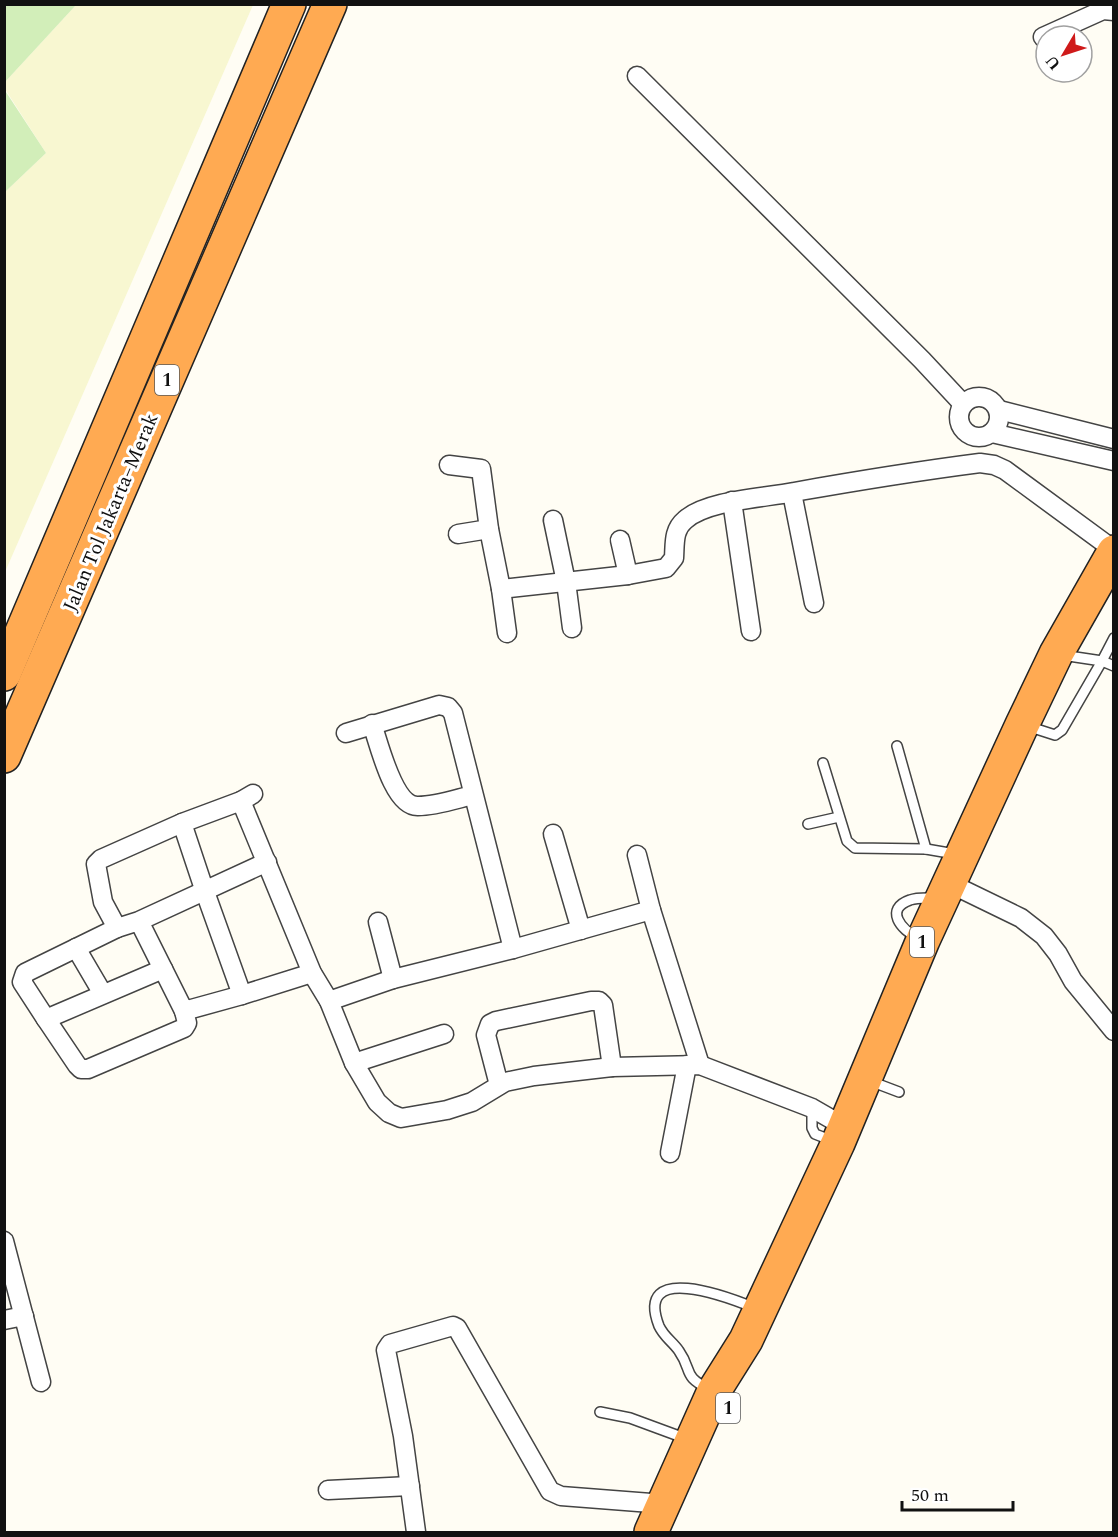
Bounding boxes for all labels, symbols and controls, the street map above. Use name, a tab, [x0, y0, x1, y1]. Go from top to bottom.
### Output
north arrow	[1034, 24, 1094, 84]
text: U	[1040, 50, 1067, 76]
road number: 1	[155, 365, 179, 395]
street label: Jalan Tol Jakarta–Merak	[55, 408, 166, 616]
road number: 1	[910, 927, 934, 957]
road number: 1	[716, 1393, 740, 1423]
scale bar	[902, 1474, 1013, 1512]
text: 50 m	[911, 1482, 949, 1509]

